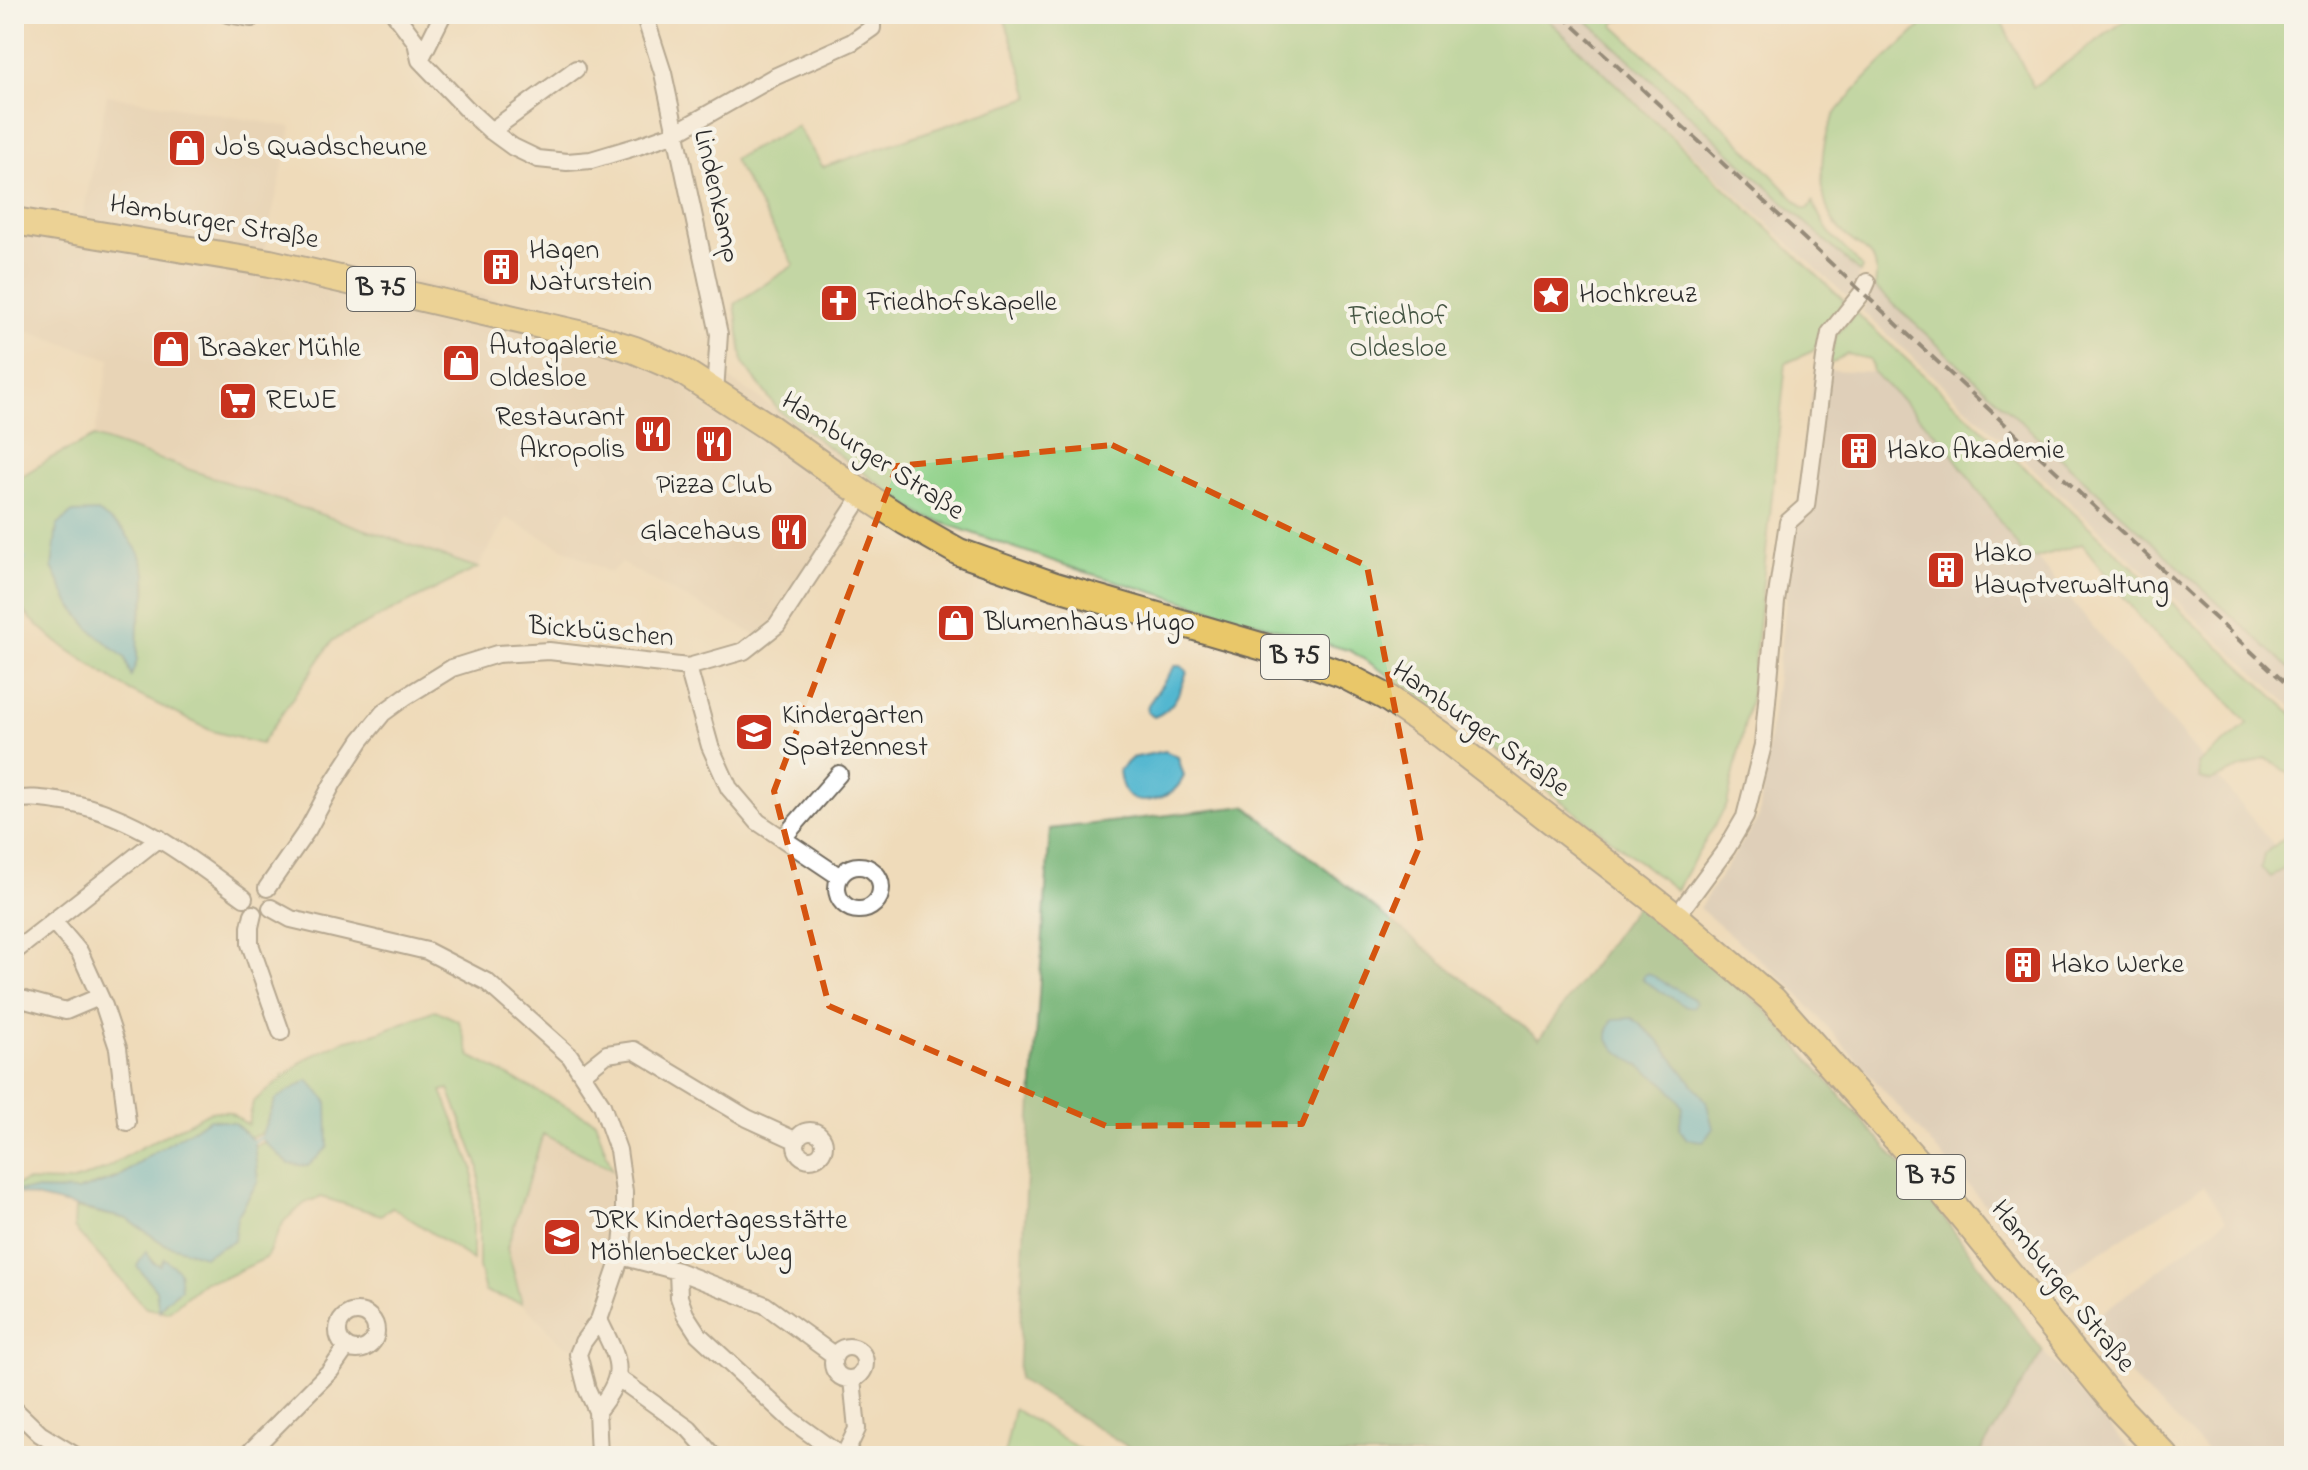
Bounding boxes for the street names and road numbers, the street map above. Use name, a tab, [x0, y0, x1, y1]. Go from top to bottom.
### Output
street label: Lindenkamp	[681, 125, 751, 267]
street label: Hamburger Straße	[106, 184, 322, 262]
road number: B 75	[347, 267, 415, 311]
street label: Hamburger Straße	[772, 382, 972, 532]
street label: Bickbüschen	[526, 606, 675, 660]
road number: B 75	[1261, 635, 1329, 679]
street label: Hamburger Straße	[1382, 651, 1578, 809]
road number: B 75	[1897, 1155, 1965, 1199]
street label: Hamburger Straße	[1979, 1192, 2145, 1383]

